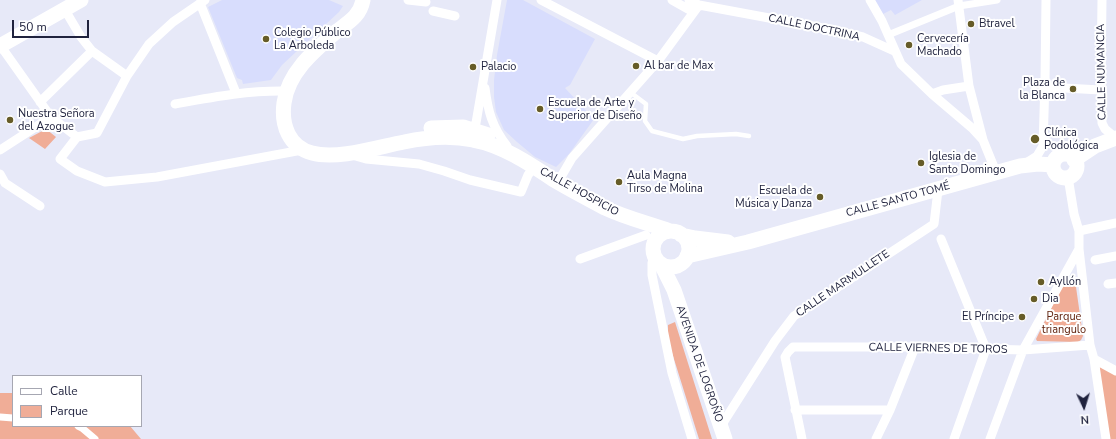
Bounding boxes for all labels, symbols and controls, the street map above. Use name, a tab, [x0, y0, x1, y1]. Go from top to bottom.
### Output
scale bar	[14, 12, 91, 38]
street label: CALLE DOCTRINA	[767, 12, 861, 44]
place label: Btravel	[979, 17, 1015, 31]
text: 50 m	[19, 19, 47, 35]
marker: Btravel	[966, 19, 976, 29]
street label: CALLE NUMANCIA	[1095, 24, 1109, 120]
place label: Colegio Público La Arboleda	[274, 26, 351, 52]
place label: Cervecería Machado	[917, 32, 969, 58]
marker: Colegio Público La Arboleda	[261, 34, 271, 44]
marker: Cervecería Machado	[904, 40, 914, 50]
place label: Al bar de Max	[644, 59, 713, 73]
place label: Palacio	[481, 60, 516, 74]
marker: Al bar de Max	[631, 61, 641, 71]
marker: Palacio	[468, 62, 478, 72]
place label: Plaza de la Blanca	[1019, 76, 1065, 102]
marker: Plaza de la Blanca	[1068, 84, 1078, 94]
place label: Escuela de Arte y Superior de Diseño	[548, 96, 642, 122]
marker: Escuela de Arte y Superior de Diseño	[535, 104, 545, 114]
place label: Nuestra Señora del Azogue	[18, 107, 94, 133]
marker: Nuestra Señora del Azogue	[5, 115, 15, 125]
place label: Clínica Podológica	[1044, 126, 1099, 152]
marker: Clínica Podológica	[1029, 133, 1041, 145]
place label: Iglesia de Santo Domingo	[929, 150, 1006, 176]
marker: Iglesia de Santo Domingo	[916, 158, 926, 168]
street label: CALLE HOSPICIO	[537, 165, 621, 219]
place label: Aula Magna Tirso de Molina	[627, 169, 703, 195]
marker: Aula Magna Tirso de Molina	[614, 177, 624, 187]
street label: CALLE SANTO TOMÉ	[845, 180, 951, 220]
place label: Escuela de Música y Danza	[735, 184, 812, 210]
marker: Escuela de Música y Danza	[815, 192, 825, 202]
street label: CALLE MARMULLETE	[794, 248, 892, 320]
place label: Ayllón	[1049, 275, 1081, 289]
marker: Ayllón	[1036, 277, 1046, 287]
place label: Dia	[1042, 292, 1059, 306]
marker: Dia	[1029, 294, 1039, 304]
street label: AVENIDA DE LOGROÑO	[673, 304, 725, 424]
place label: El Príncipe	[962, 310, 1014, 324]
park label: Parque triangulo	[1042, 310, 1086, 336]
marker: El Príncipe	[1017, 312, 1027, 322]
street label: CALLE VIERNES DE TOROS	[868, 341, 1008, 357]
legend	[12, 375, 142, 427]
text: Calle	[50, 383, 78, 399]
north arrow	[1064, 387, 1104, 427]
text: Parque	[50, 403, 88, 419]
text: N	[1080, 412, 1090, 427]

